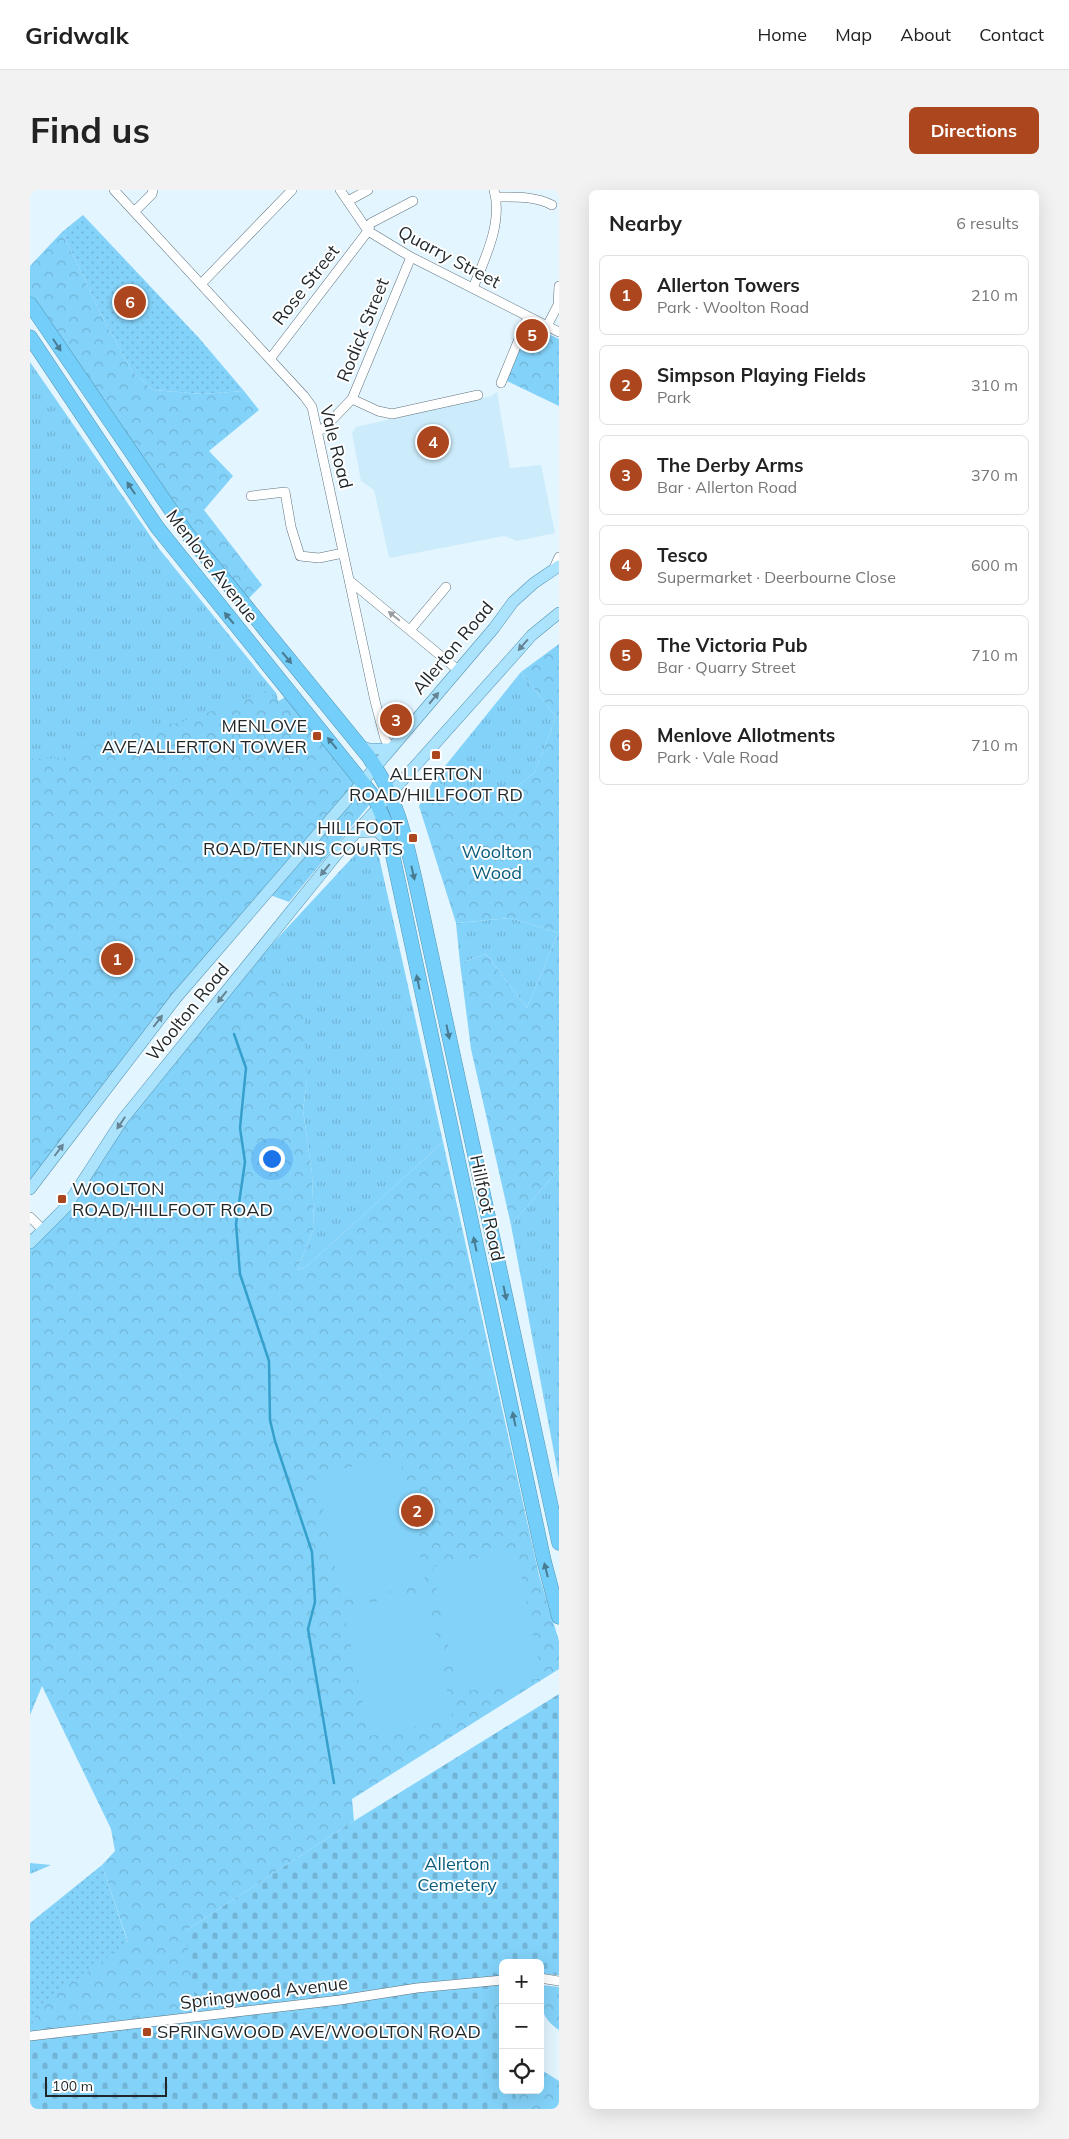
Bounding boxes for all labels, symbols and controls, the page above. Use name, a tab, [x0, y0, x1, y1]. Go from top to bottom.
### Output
text: Gridwalk	[25, 20, 129, 50]
text: Home	[757, 23, 807, 46]
text: Map	[835, 23, 872, 46]
text: About	[900, 23, 951, 46]
text: Contact	[979, 23, 1044, 46]
button: Directions	[909, 107, 1039, 154]
text: Find us	[30, 108, 150, 152]
text: Nearby	[609, 210, 682, 236]
text: 6 results	[956, 213, 1019, 233]
street label: Quarry Street	[394, 220, 504, 293]
street label: Rose Street	[267, 240, 344, 329]
text: Allerton Towers	[657, 273, 800, 297]
street label: Rodick Street	[331, 274, 394, 385]
pin: 6	[114, 283, 146, 321]
text: 1	[621, 285, 631, 305]
text: 210 m	[971, 285, 1018, 305]
text: Park · Woolton Road	[657, 297, 809, 317]
pin: 5	[516, 316, 548, 354]
one-way arrow	[52, 338, 62, 351]
text: Simpson Playing Fields	[657, 363, 866, 387]
text: 2	[621, 375, 631, 395]
text: 310 m	[971, 375, 1018, 395]
text: Park	[657, 387, 691, 407]
street label: Vale Road	[315, 403, 358, 491]
pin: 4	[417, 423, 449, 461]
text: The Derby Arms	[657, 453, 804, 477]
text: 3	[621, 465, 631, 485]
text: 370 m	[971, 465, 1018, 485]
text: Bar · Allerton Road	[657, 477, 797, 497]
one-way arrow	[126, 482, 136, 495]
street label: Menlove Avenue	[161, 505, 264, 627]
text: Tesco	[657, 543, 708, 567]
text: 4	[621, 555, 631, 575]
text: 600 m	[971, 555, 1018, 575]
text: Supermarket · Deerbourne Close	[657, 567, 896, 587]
street label: Allerton Road	[407, 596, 498, 699]
one-way arrow	[387, 611, 400, 622]
one-way arrow	[223, 612, 234, 625]
text: The Victoria Pub	[657, 633, 807, 657]
one-way arrow	[517, 639, 528, 652]
text: 5	[621, 645, 631, 665]
text: 710 m	[971, 645, 1018, 665]
one-way arrow	[282, 651, 293, 664]
text: Bar · Quarry Street	[657, 657, 796, 677]
one-way arrow	[428, 693, 440, 705]
pin: 3	[380, 701, 412, 739]
place label: MENLOVE AVE/ALLERTON TOWER	[102, 714, 307, 758]
text: Menlove Allotments	[657, 723, 835, 747]
marker: MENLOVE AVE/ALLERTON TOWER	[311, 730, 323, 742]
text: 6	[621, 735, 631, 755]
text: 710 m	[971, 735, 1018, 755]
one-way arrow	[327, 737, 337, 750]
text: Park · Vale Road	[657, 747, 779, 767]
marker: ALLERTON ROAD/HILLFOOT RD	[430, 749, 442, 761]
place label: ALLERTON ROAD/HILLFOOT RD	[349, 762, 523, 806]
place label: HILLFOOT ROAD/TENNIS COURTS	[203, 816, 403, 860]
marker: HILLFOOT ROAD/TENNIS COURTS	[407, 832, 419, 844]
park label: Woolton Wood	[462, 840, 532, 884]
one-way arrow	[319, 864, 330, 877]
one-way arrow	[409, 865, 417, 880]
pin: 1	[101, 940, 133, 978]
street label: Woolton Road	[141, 958, 234, 1065]
one-way arrow	[414, 974, 422, 990]
one-way arrow	[217, 990, 228, 1003]
one-way arrow	[153, 1015, 164, 1028]
one-way arrow	[444, 1024, 452, 1039]
one-way arrow	[116, 1116, 125, 1130]
one-way arrow	[54, 1144, 65, 1157]
your location	[259, 1146, 285, 1172]
street label: Hillfoot Road	[465, 1153, 510, 1263]
place label: WOOLTON ROAD/HILLFOOT ROAD	[72, 1177, 273, 1221]
marker: WOOLTON ROAD/HILLFOOT ROAD	[56, 1193, 68, 1205]
one-way arrow	[471, 1236, 479, 1251]
one-way arrow	[501, 1285, 509, 1301]
one-way arrow	[509, 1411, 517, 1427]
pin: 2	[401, 1492, 433, 1530]
one-way arrow	[542, 1562, 550, 1577]
park label: Allerton Cemetery	[417, 1852, 497, 1896]
map controls	[499, 1959, 544, 2094]
button: +	[499, 1959, 544, 2004]
street label: Springwood Avenue	[179, 1971, 349, 2014]
button: −	[499, 2004, 544, 2049]
place label: SPRINGWOOD AVE/WOOLTON ROAD	[157, 2020, 481, 2043]
marker: SPRINGWOOD AVE/WOOLTON ROAD	[141, 2026, 153, 2038]
button: locate	[499, 2049, 544, 2094]
scale bar	[45, 2074, 168, 2097]
text: 100 m	[52, 2077, 93, 2095]

